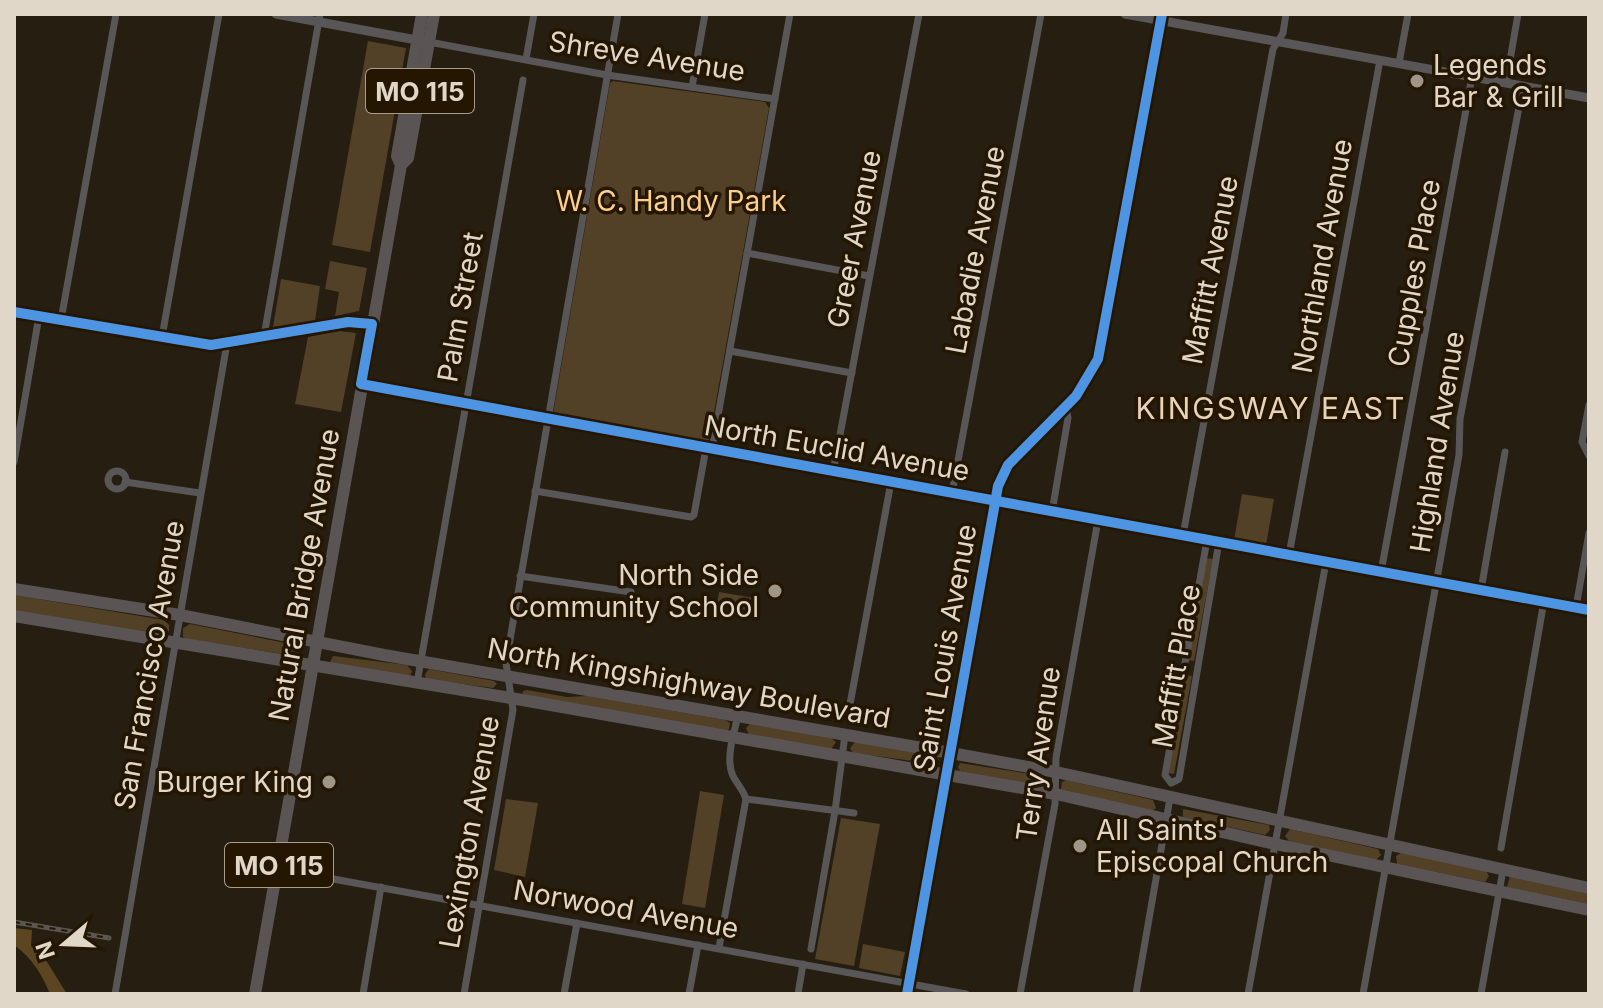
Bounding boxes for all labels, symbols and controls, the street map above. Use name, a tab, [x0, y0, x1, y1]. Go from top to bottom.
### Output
street label: Shreve Avenue	[546, 24, 748, 88]
place label: Legends Bar & Grill	[1433, 48, 1564, 114]
road number: MO 115	[366, 69, 474, 113]
marker: Legends Bar & Grill	[1408, 72, 1426, 90]
street label: Northland Avenue	[1285, 136, 1359, 376]
street label: Labadie Avenue	[938, 143, 1012, 357]
street label: Greer Avenue	[820, 147, 888, 331]
street label: Maffitt Avenue	[1175, 173, 1245, 367]
street label: Cupples Place	[1381, 177, 1447, 369]
park label: W. C. Handy Park	[555, 184, 787, 218]
street label: Palm Street	[430, 229, 490, 385]
street label: Highland Avenue	[1403, 329, 1471, 555]
district label: KINGSWAY EAST	[1136, 390, 1406, 426]
street label: North Euclid Avenue	[702, 408, 972, 488]
street label: Natural Bridge Avenue	[262, 426, 346, 724]
street label: San Francisco Avenue	[107, 518, 191, 812]
street label: Saint Louis Avenue	[906, 521, 984, 775]
place label: North Side Community School	[509, 558, 759, 624]
street label: Maffitt Place	[1145, 581, 1207, 751]
marker: North Side Community School	[766, 582, 784, 600]
street label: North Kingshighway Boulevard	[485, 631, 893, 735]
street label: Terry Avenue	[1009, 664, 1067, 844]
street label: Lexington Avenue	[432, 713, 506, 951]
place label: Burger King	[156, 765, 313, 799]
marker: Burger King	[320, 773, 338, 791]
place label: All Saints' Episcopal Church	[1096, 813, 1328, 879]
marker: All Saints' Episcopal Church	[1071, 837, 1089, 855]
road number: MO 115	[225, 843, 333, 887]
street label: Norwood Avenue	[511, 872, 741, 946]
north arrow	[24, 904, 104, 984]
text: N	[30, 938, 60, 963]

